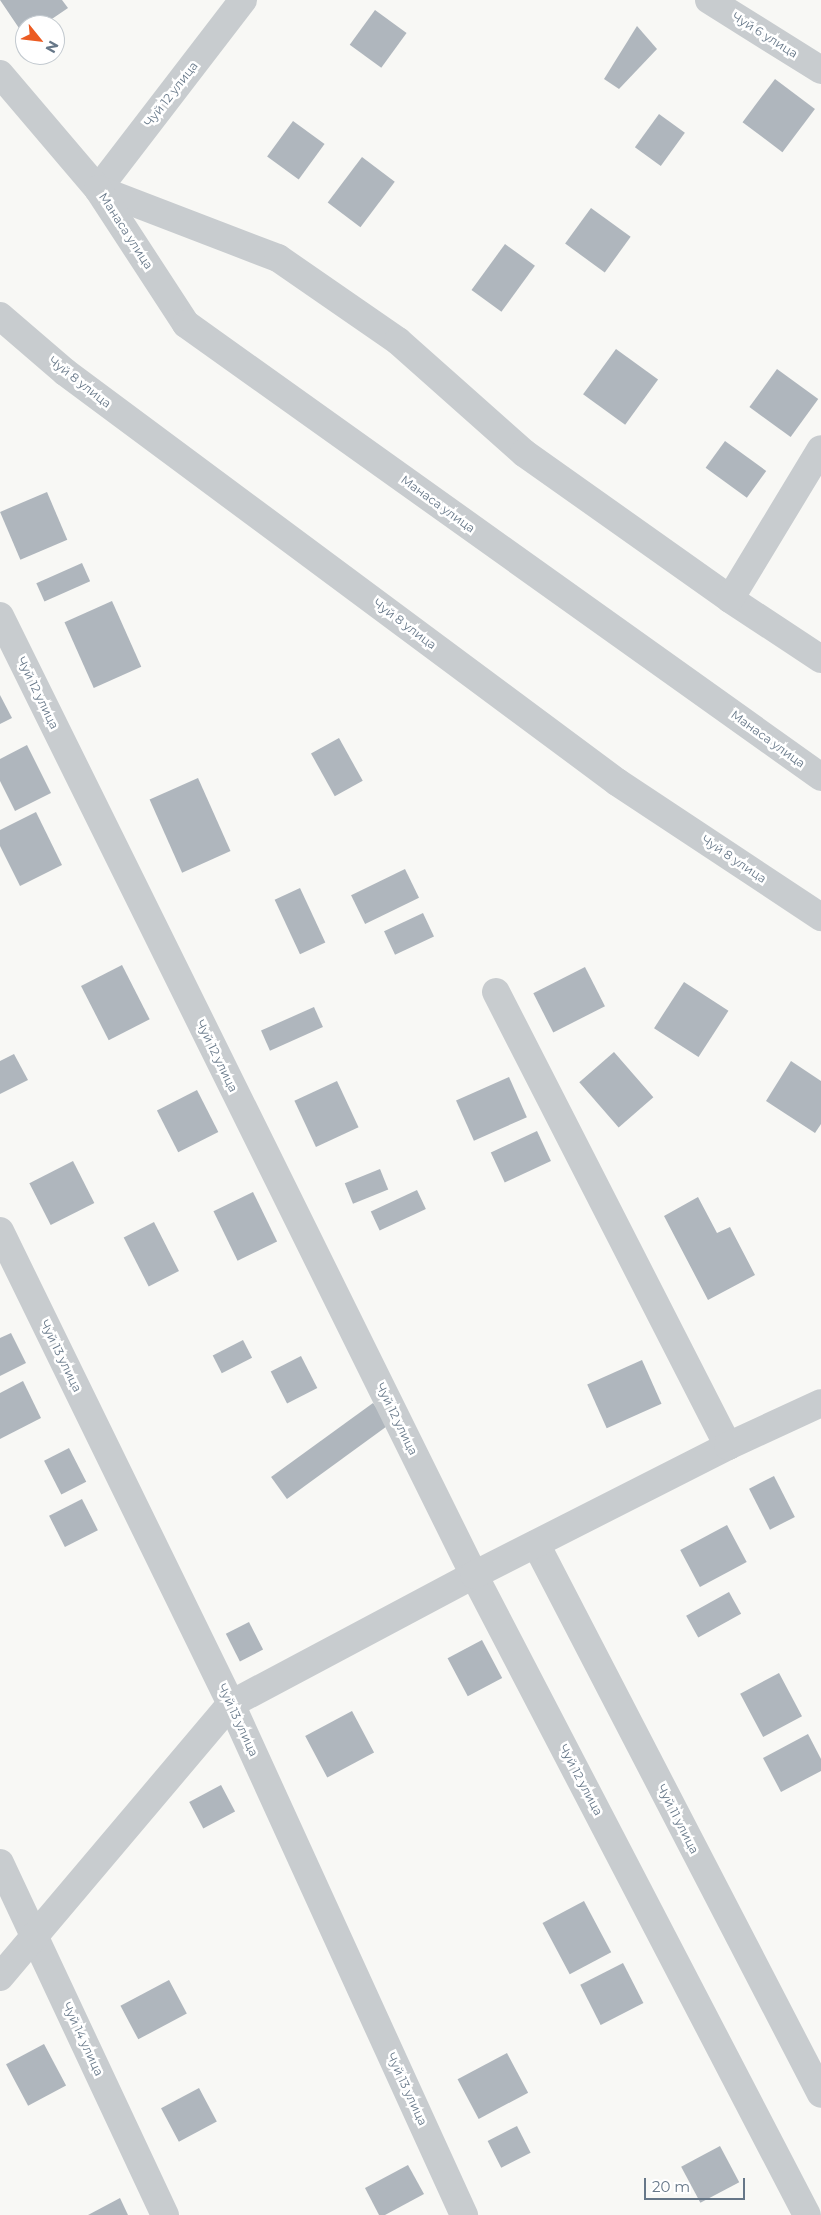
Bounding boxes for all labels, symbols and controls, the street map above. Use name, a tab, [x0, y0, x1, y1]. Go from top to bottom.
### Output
street label: Чуй 6 улица	[730, 9, 800, 61]
north arrow	[15, 15, 65, 65]
text: N	[42, 37, 63, 56]
street label: Чуй 12 улица	[141, 59, 201, 129]
street label: Манаса улица	[96, 190, 156, 272]
street label: Чуй 8 улица	[46, 353, 114, 411]
street label: Манаса улица	[398, 472, 478, 536]
street label: Чуй 8 улица	[371, 596, 439, 652]
street label: Чуй 12 улица	[14, 655, 62, 731]
street label: Манаса улица	[728, 707, 808, 771]
street label: Чуй 8 улица	[699, 832, 769, 886]
street label: Чуй 12 улица	[193, 1018, 241, 1094]
street label: Чуй 13 улица	[37, 1318, 85, 1394]
street label: Чуй 12 улица	[373, 1381, 421, 1457]
street label: Чуй 13 улица	[215, 1681, 261, 1759]
street label: Чуй 12 улица	[556, 1742, 606, 1818]
street label: Чуй 11 улица	[654, 1782, 702, 1856]
street label: Чуй 14 улица	[60, 2000, 106, 2078]
street label: Чуй 13 улица	[384, 2050, 430, 2128]
scale bar	[646, 2168, 747, 2200]
text: 20 m	[652, 2177, 690, 2196]

